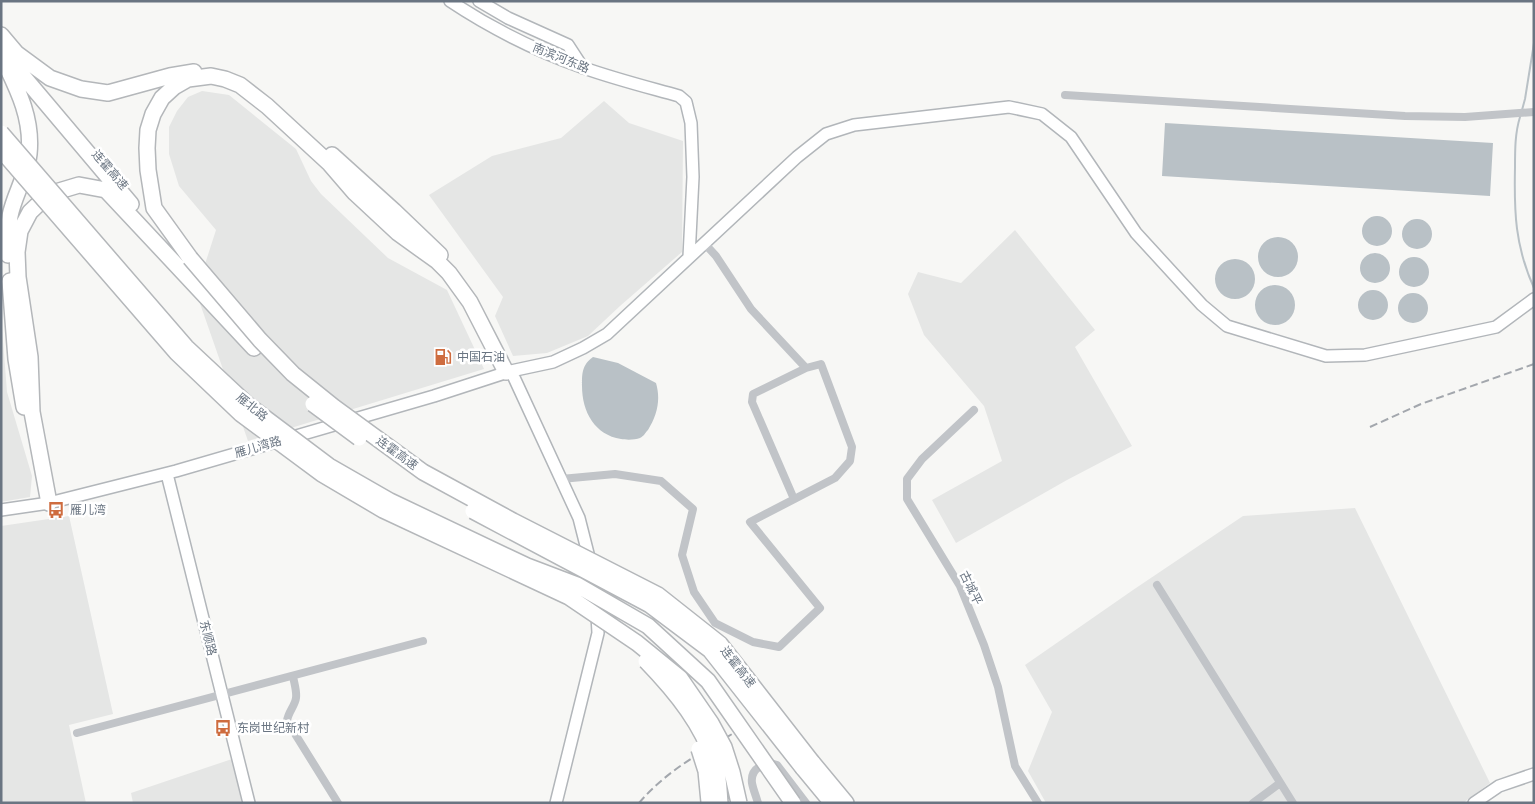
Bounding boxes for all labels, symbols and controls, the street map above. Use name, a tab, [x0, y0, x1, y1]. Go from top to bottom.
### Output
street label: 南滨河东路	[530, 39, 592, 78]
street label: 连霍高速	[87, 147, 132, 194]
fuel station icon: 中国石油	[433, 347, 453, 367]
place label: 中国石油	[457, 349, 505, 366]
street label: 雁北路	[232, 389, 271, 425]
street label: 连霍高速	[372, 432, 421, 474]
street label: 雁儿湾路	[233, 433, 284, 462]
bus stop icon: 雁儿湾	[46, 500, 66, 520]
place label: 雁儿湾	[70, 502, 106, 519]
street label: 古城平	[955, 568, 986, 608]
street label: 东顺路	[195, 619, 220, 658]
street label: 连霍高速	[716, 643, 759, 691]
bus stop icon: 东岗世纪新村	[213, 718, 233, 738]
place label: 东岗世纪新村	[237, 720, 310, 737]

